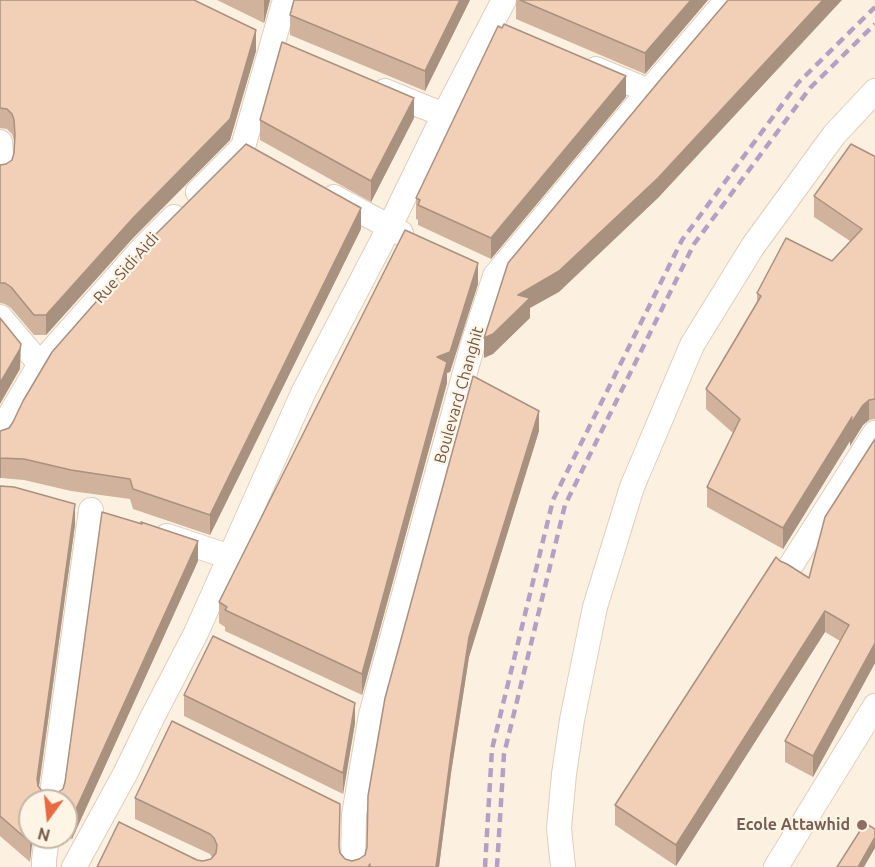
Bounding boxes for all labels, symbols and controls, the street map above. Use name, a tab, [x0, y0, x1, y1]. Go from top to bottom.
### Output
street label: Rue Sidi Aidi	[89, 229, 163, 307]
street label: Boulevard Changhit	[430, 324, 488, 466]
north arrow	[18, 789, 78, 849]
place label: Ecole Attawhid	[736, 815, 850, 835]
marker: Ecole Attawhid	[855, 818, 869, 832]
text: N	[36, 824, 52, 845]

